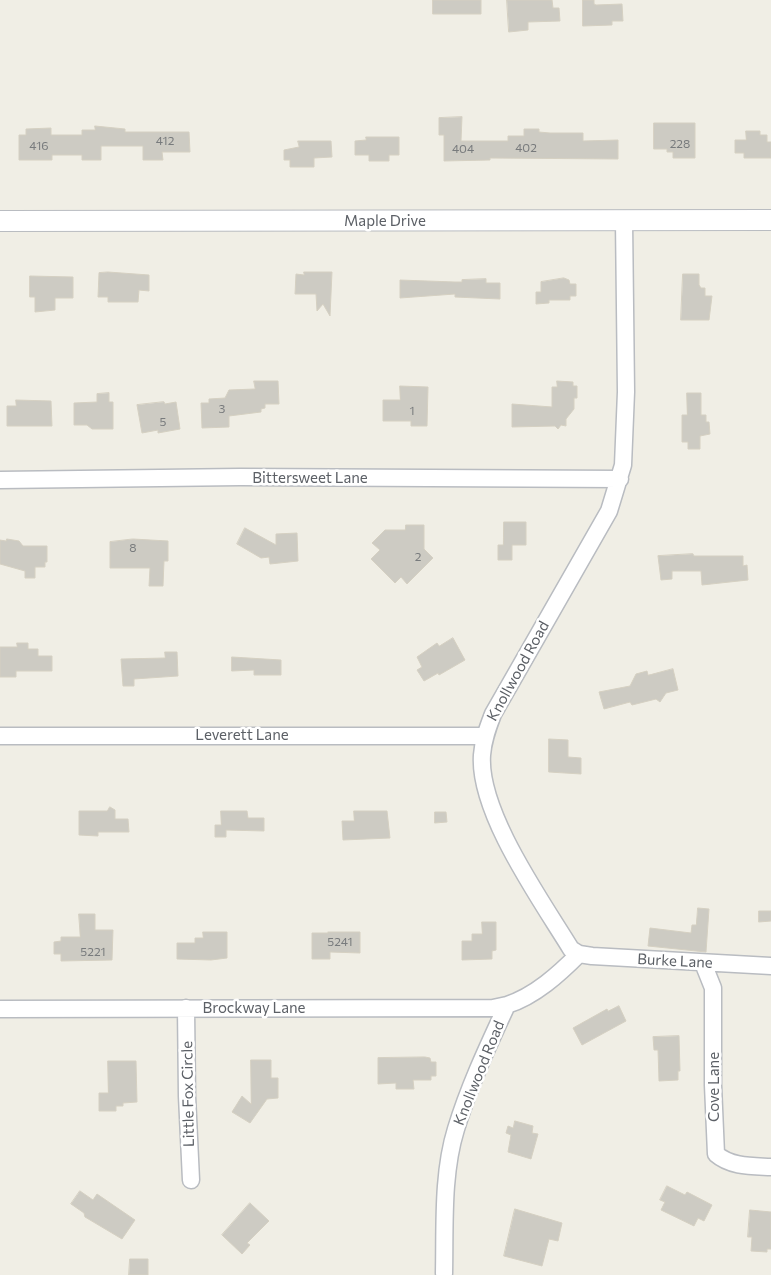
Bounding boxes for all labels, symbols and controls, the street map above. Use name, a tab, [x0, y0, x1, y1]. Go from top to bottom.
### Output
house number: 412	[156, 134, 174, 148]
house number: 228	[670, 137, 690, 151]
house number: 416	[29, 139, 49, 153]
house number: 402	[515, 141, 537, 155]
house number: 404	[452, 142, 474, 156]
street label: Maple Drive	[344, 212, 426, 230]
house number: 3	[219, 402, 225, 416]
house number: 1	[409, 404, 415, 418]
house number: 5	[160, 415, 166, 429]
street label: Bittersweet Lane	[252, 469, 368, 487]
house number: 8	[129, 541, 137, 555]
house number: 2	[415, 550, 421, 564]
street label: Knollwood Road	[483, 618, 553, 724]
street label: Leverett Lane	[195, 726, 289, 744]
house number: 5241	[327, 935, 353, 949]
house number: 5221	[80, 945, 106, 959]
street label: Burke Lane	[637, 950, 713, 972]
street label: Brockway Lane	[202, 999, 306, 1017]
street label: Knollwood Road	[450, 1018, 508, 1128]
street label: Little Fox Circle	[178, 1041, 198, 1147]
street label: Cove Lane	[705, 1052, 723, 1122]

